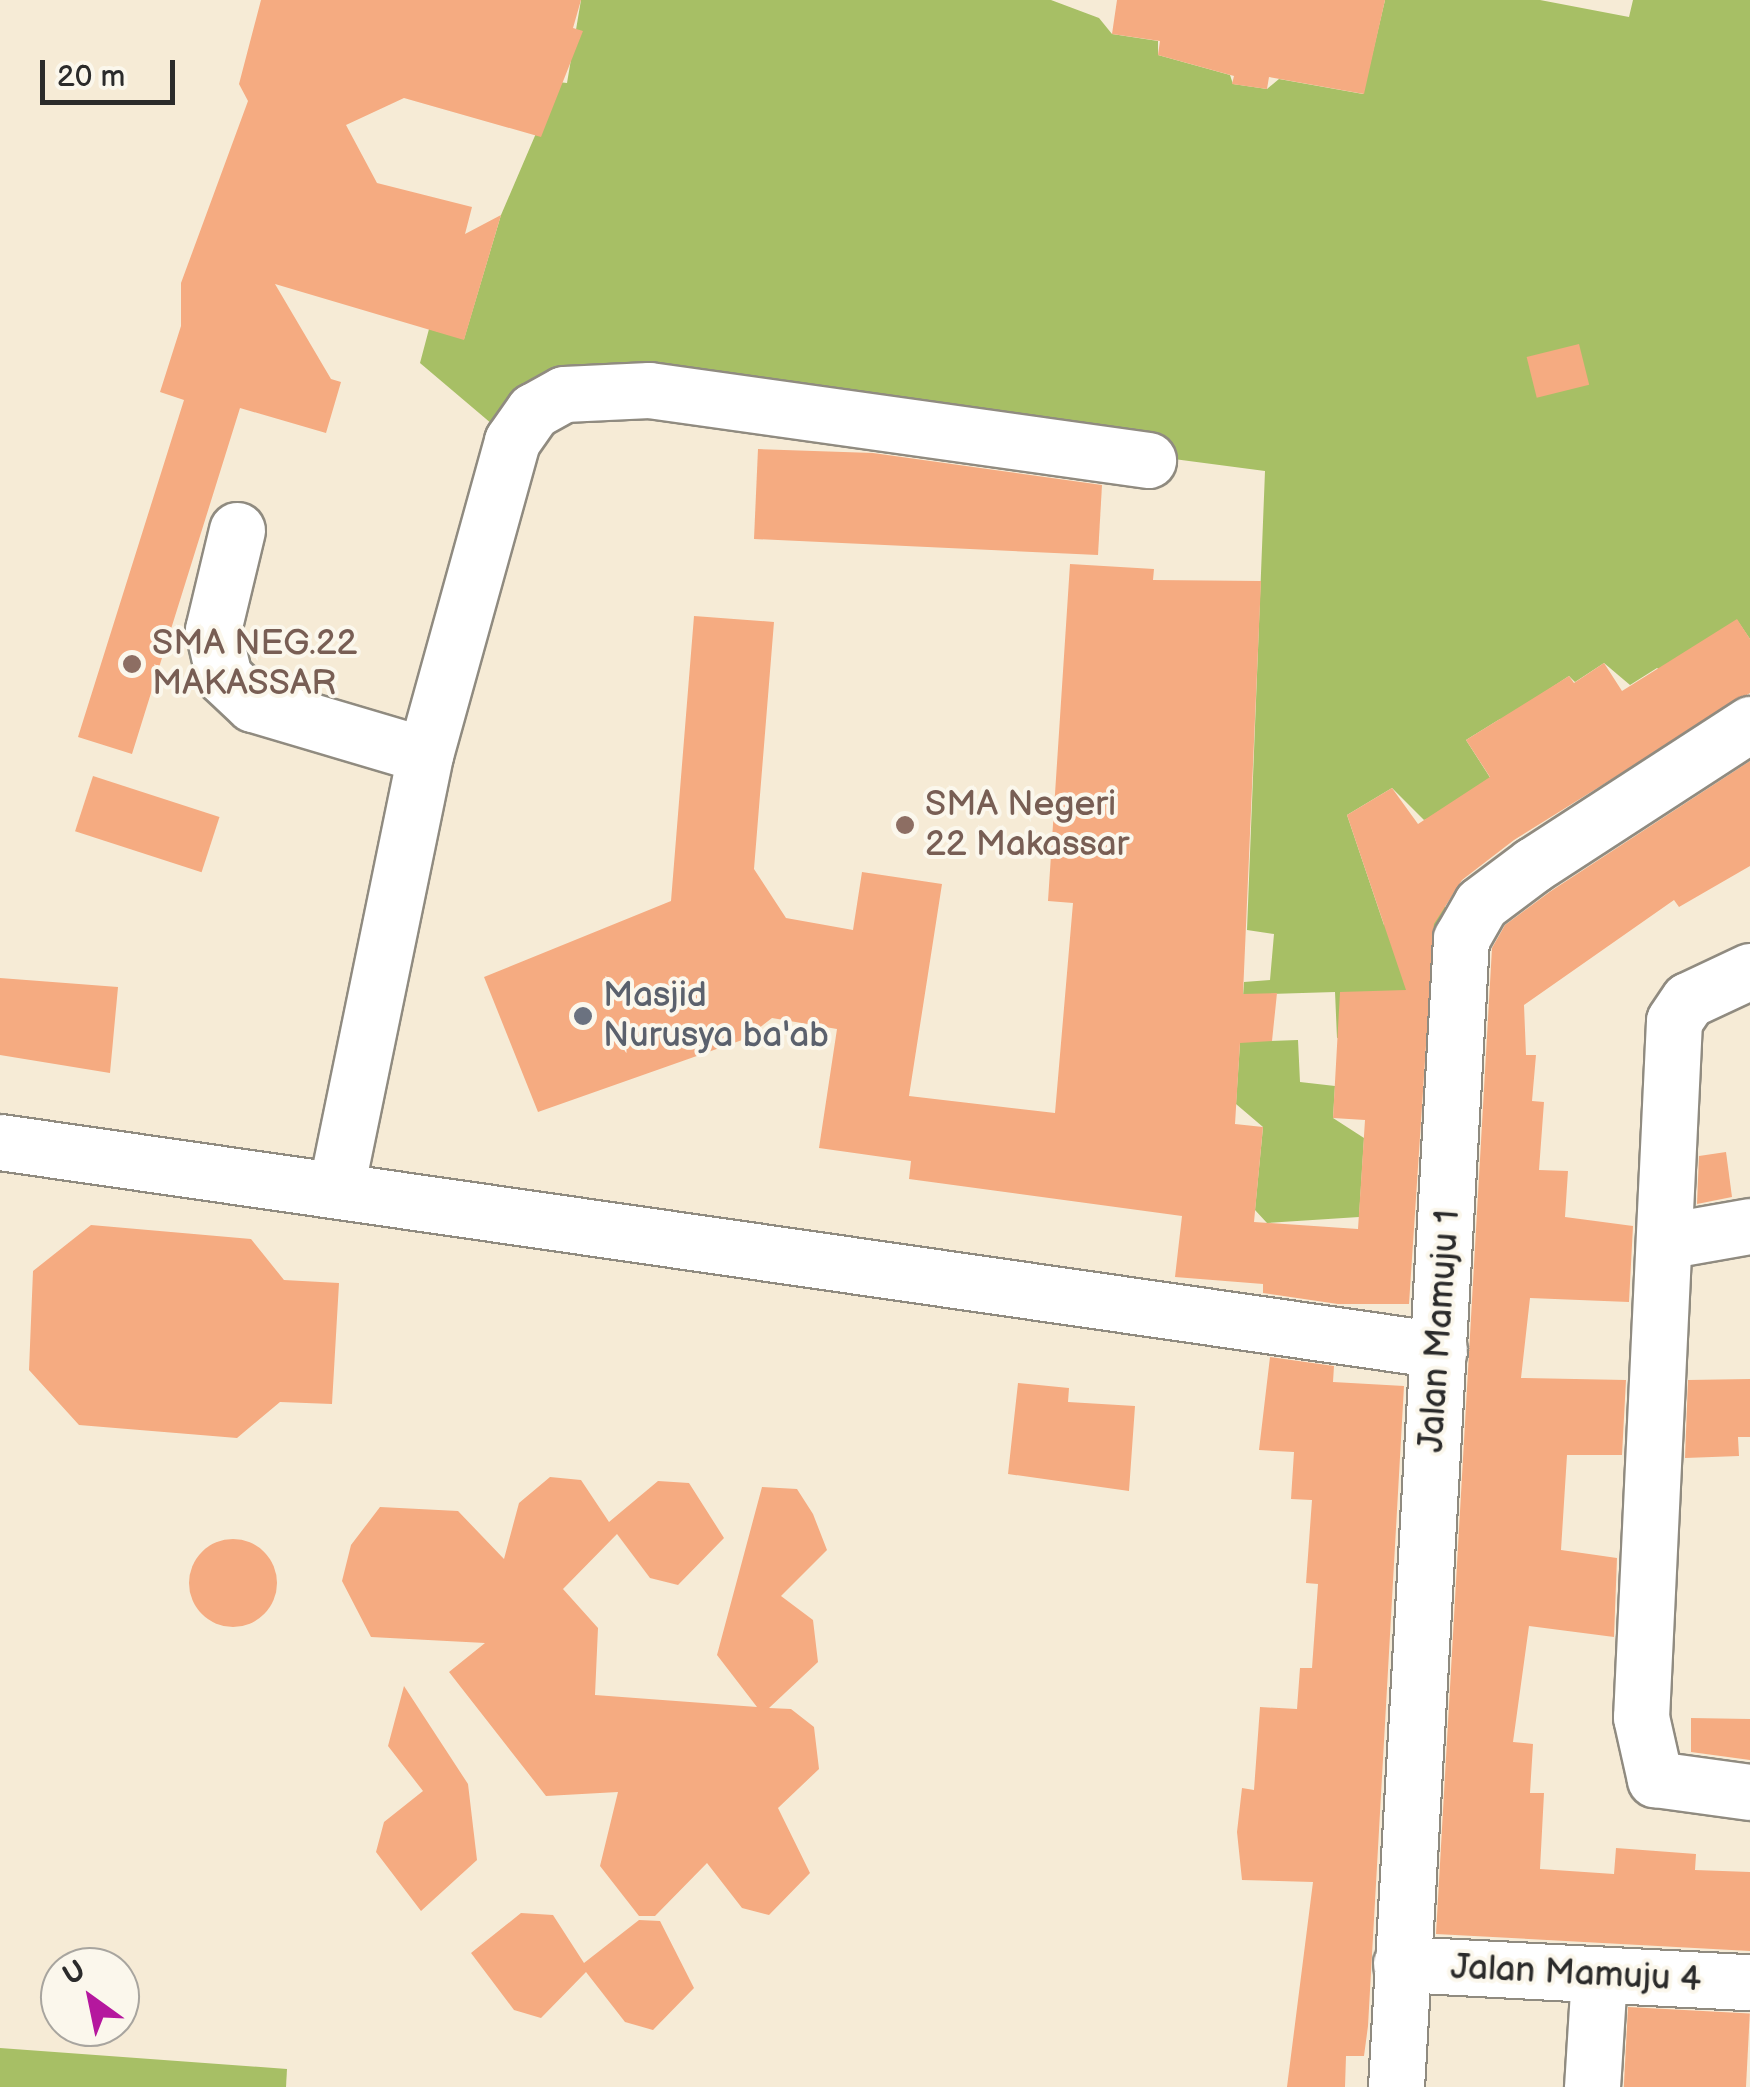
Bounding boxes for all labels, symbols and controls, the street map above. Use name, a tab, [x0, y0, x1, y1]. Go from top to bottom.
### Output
scale bar	[45, 40, 180, 102]
text: 20 m	[57, 59, 125, 95]
place label: SMA NEG.22 MAKASSAR	[152, 623, 357, 705]
marker: SMA NEG.22 MAKASSAR	[121, 653, 143, 675]
place label: SMA Negeri 22 Makassar	[925, 784, 1129, 866]
marker: SMA Negeri 22 Makassar	[894, 814, 916, 836]
place label: Masjid Nurusya ba'ab	[603, 975, 829, 1057]
marker: Masjid Nurusya ba'ab	[572, 1005, 594, 1027]
street label: Jalan Mamuju 1	[1411, 1208, 1469, 1454]
street label: Jalan Mamuju 4	[1450, 1946, 1702, 2002]
north arrow	[40, 1947, 140, 2047]
text: U	[57, 1954, 92, 1992]

